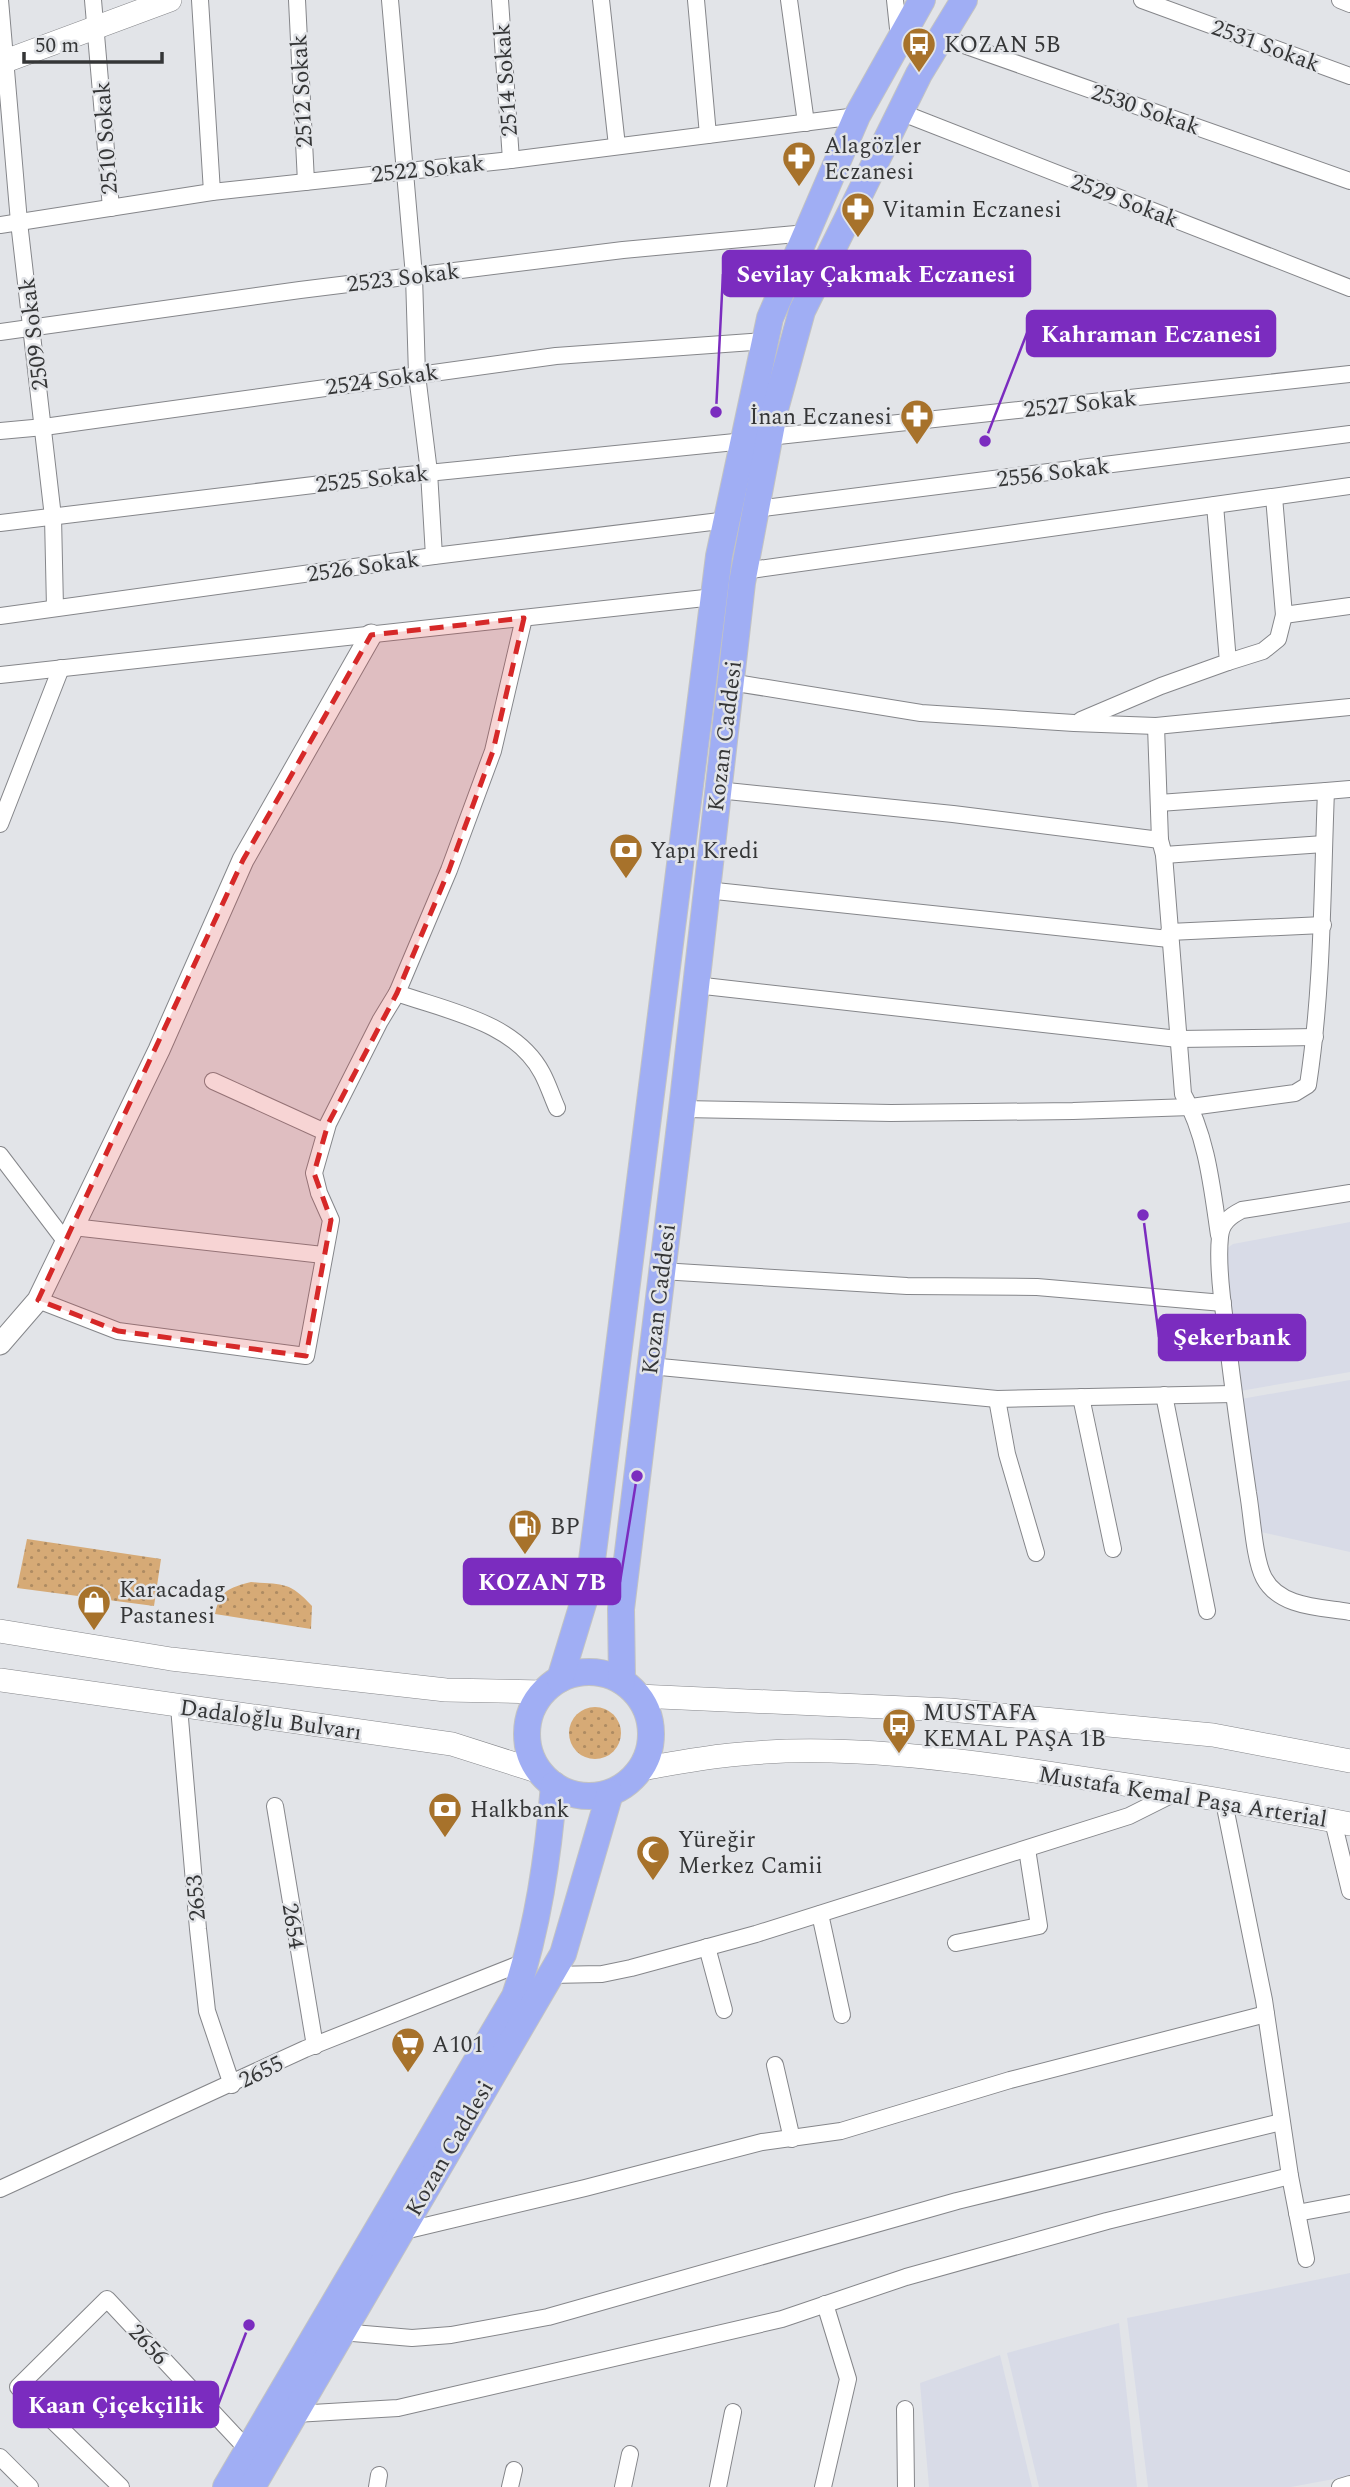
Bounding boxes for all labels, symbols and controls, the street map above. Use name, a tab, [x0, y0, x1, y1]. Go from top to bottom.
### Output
street label: 2531 Sokak	[1206, 11, 1325, 82]
scale bar	[24, 21, 163, 65]
street label: 2514 Sokak	[485, 22, 528, 138]
bus stop icon: KOZAN 5B	[900, 25, 938, 74]
place label: KOZAN 5B	[944, 28, 1061, 63]
text: 50 m	[35, 30, 79, 62]
street label: 2512 Sokak	[282, 33, 323, 148]
street label: 2530 Sokak	[1086, 75, 1205, 145]
street label: 2510 Sokak	[85, 80, 128, 196]
place label: Alagözler Eczanesi	[824, 129, 921, 190]
pharmacy icon: Alagözler Eczanesi	[780, 139, 818, 188]
street label: 2522 Sokak	[370, 146, 486, 193]
street label: 2529 Sokak	[1065, 165, 1184, 238]
pharmacy icon: Vitamin Eczanesi	[839, 190, 877, 239]
place label: Vitamin Eczanesi	[882, 193, 1062, 228]
callout: Sevilay Çakmak Eczanesi	[723, 251, 1030, 296]
street label: 2523 Sokak	[345, 254, 462, 303]
text: Sevilay Çakmak Eczanesi	[737, 257, 1015, 293]
street label: 2509 Sokak	[10, 275, 59, 392]
callout: Kahraman Eczanesi	[1027, 311, 1275, 356]
text: Kahraman Eczanesi	[1041, 317, 1261, 353]
street label: 2524 Sokak	[324, 355, 441, 406]
street label: 2527 Sokak	[1022, 381, 1138, 428]
pharmacy icon: İnan Eczanesi	[898, 397, 936, 446]
place label: İnan Eczanesi	[749, 400, 892, 435]
street label: 2556 Sokak	[995, 449, 1112, 498]
street label: 2525 Sokak	[314, 456, 430, 503]
street label: 2526 Sokak	[305, 542, 422, 593]
street label: Kozan Caddesi	[699, 659, 752, 814]
bank icon: Yapı Kredi	[607, 831, 645, 880]
place label: Yapı Kredi	[650, 834, 759, 869]
street label: Kozan Caddesi	[633, 1222, 686, 1377]
callout: Şekerbank	[1159, 1315, 1305, 1360]
text: Şekerbank	[1173, 1320, 1291, 1356]
fuel station icon: BP	[506, 1507, 544, 1556]
place label: BP	[550, 1510, 580, 1545]
callout: KOZAN 7B	[464, 1559, 620, 1604]
text: KOZAN 7B	[478, 1565, 606, 1601]
place label: Karacadag Pastanesi	[119, 1573, 226, 1634]
shop icon: Karacadag Pastanesi	[75, 1583, 113, 1632]
street label: Dadaloğlu Bulvarı	[178, 1690, 364, 1751]
place label: MUSTAFA KEMAL PAŞA 1B	[923, 1696, 1106, 1757]
bus stop icon: MUSTAFA KEMAL PAŞA 1B	[880, 1706, 918, 1755]
street label: Mustafa Kemal Paşa Arterial	[1036, 1757, 1329, 1838]
bank icon: Halkbank	[426, 1790, 464, 1839]
place label: Halkbank	[470, 1793, 570, 1828]
place label: Yüreğir Merkez Camii	[678, 1823, 823, 1884]
mosque icon: Yüreğir Merkez Camii	[634, 1833, 672, 1882]
street label: 2653	[177, 1873, 216, 1922]
street label: 2654	[272, 1901, 313, 1952]
supermarket icon: A101	[389, 2025, 427, 2074]
place label: A101	[432, 2028, 484, 2063]
street label: 2655	[233, 2047, 290, 2098]
street label: Kozan Caddesi	[397, 2074, 503, 2223]
street label: 2656	[119, 2316, 176, 2374]
callout: Kaan Çiçekçilik	[14, 2382, 218, 2427]
text: Kaan Çiçekçilik	[28, 2388, 205, 2424]

